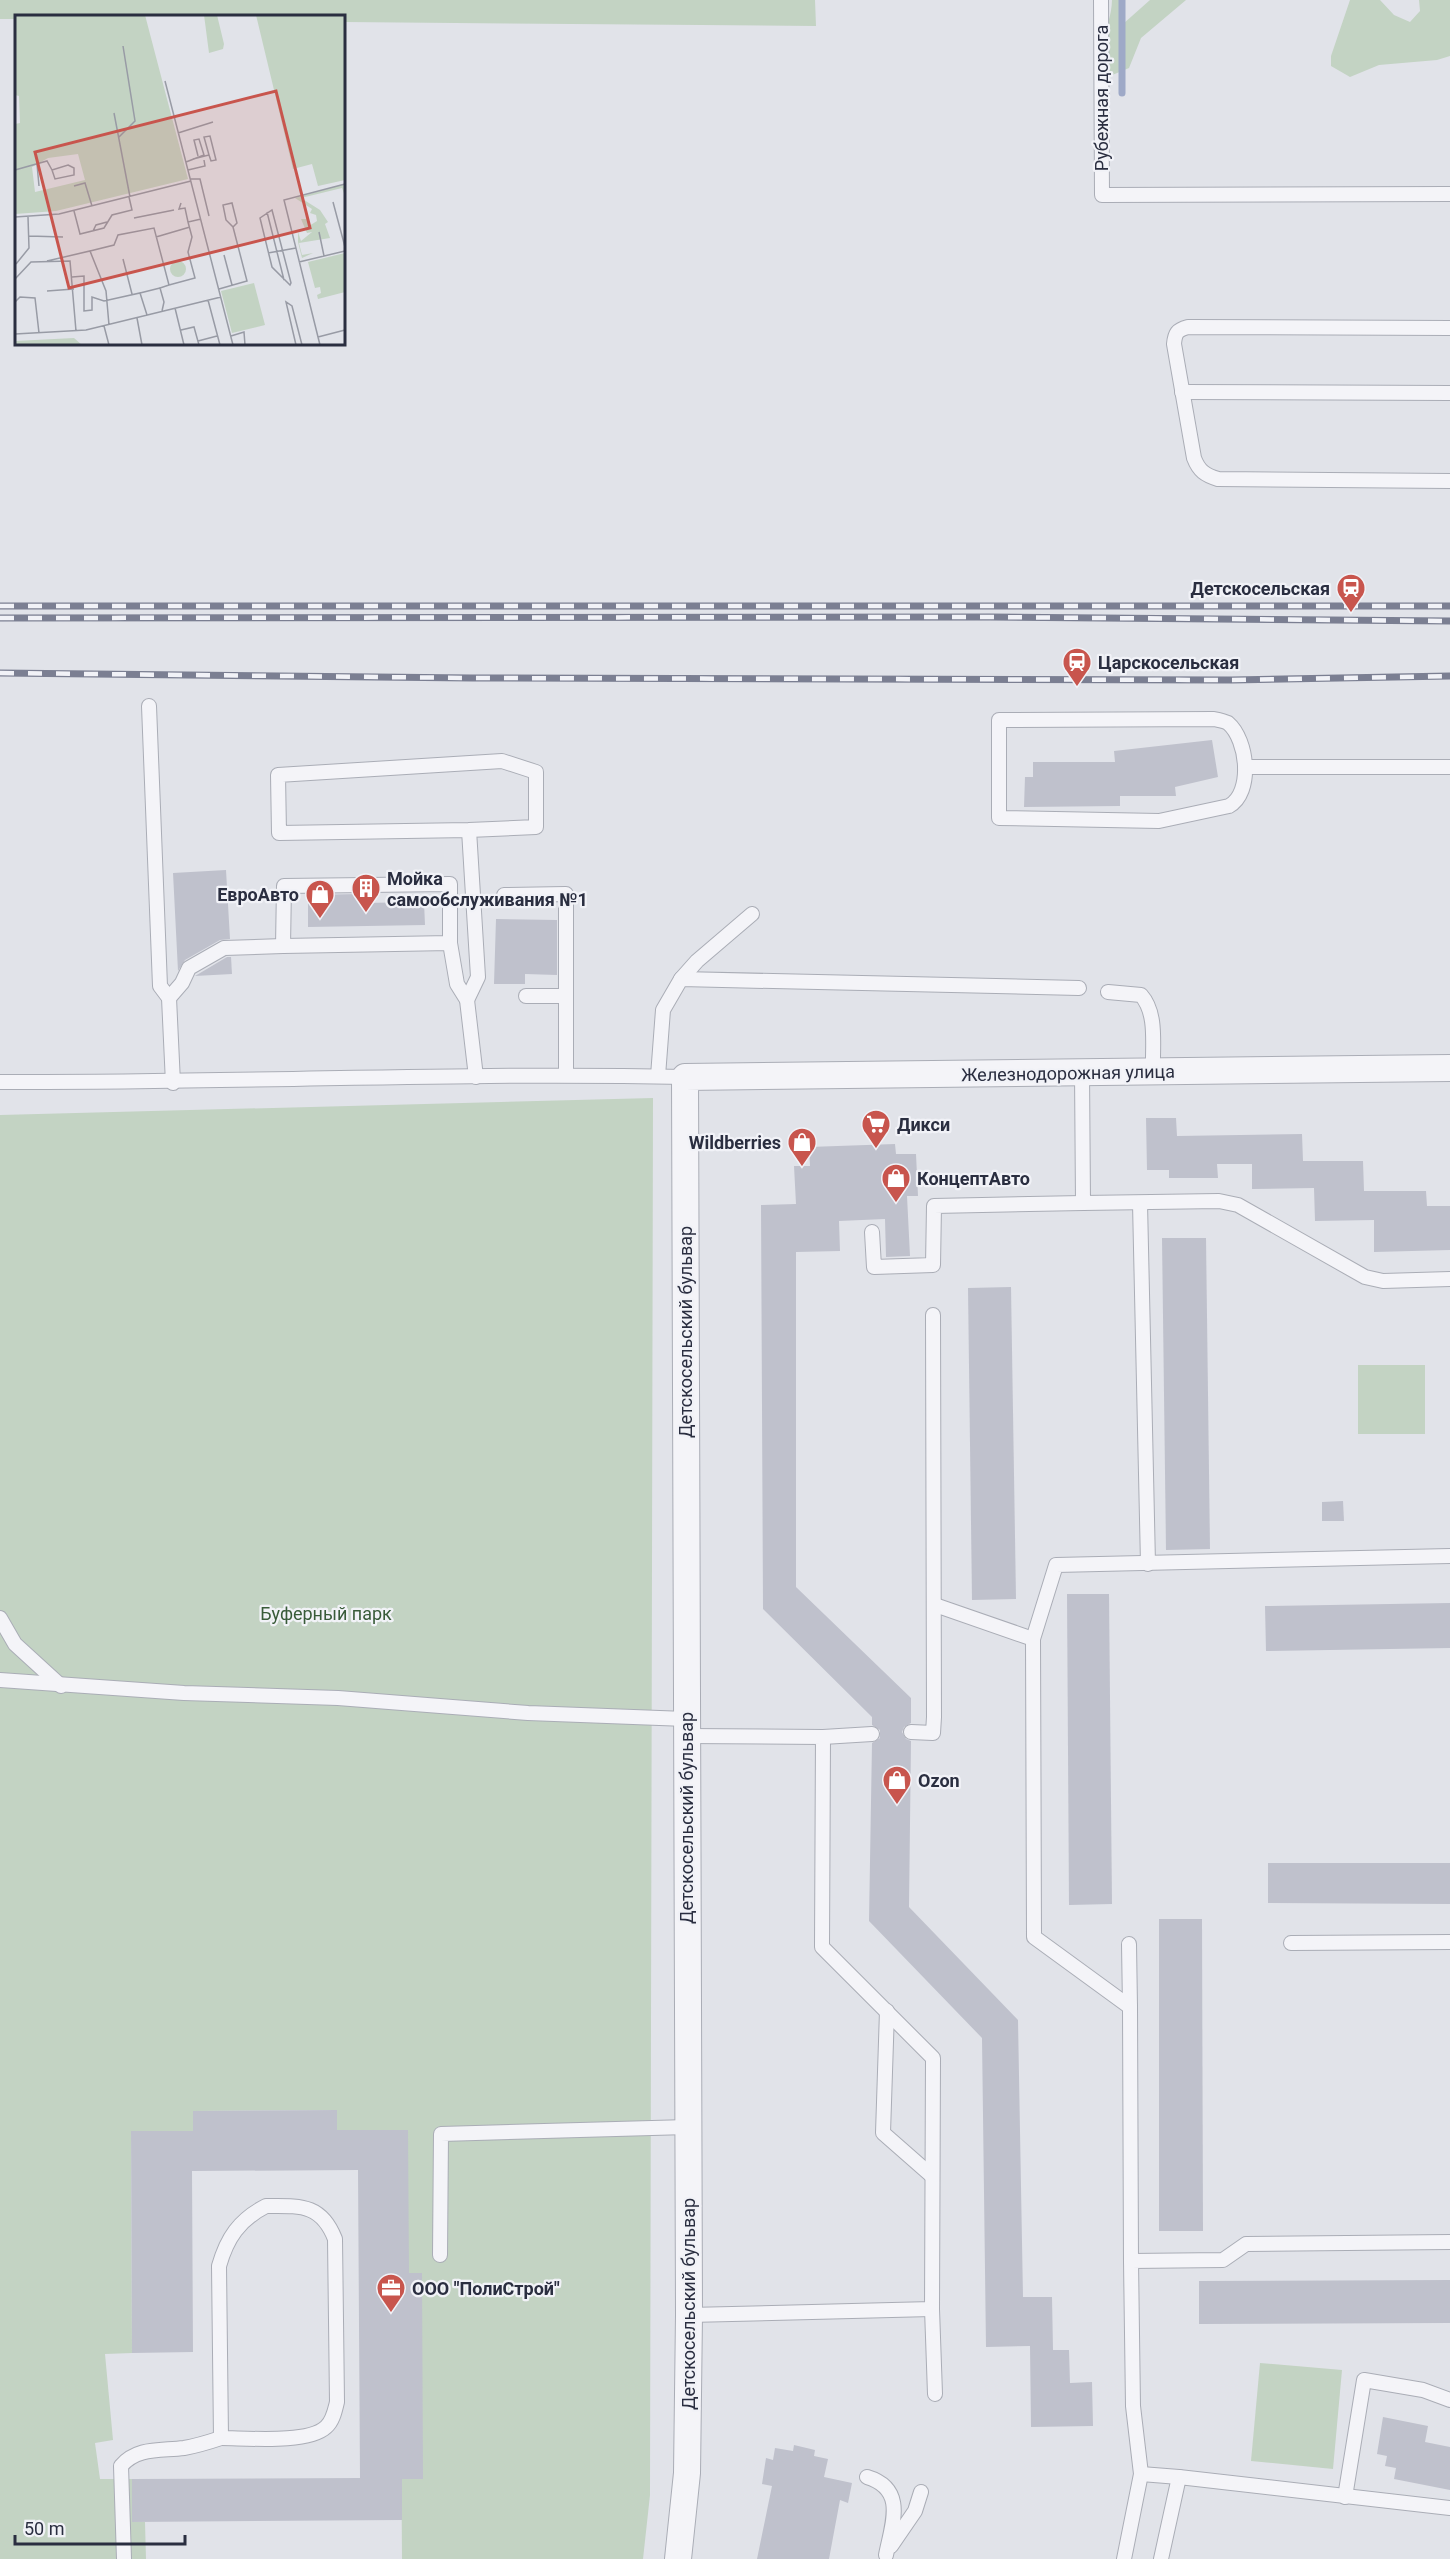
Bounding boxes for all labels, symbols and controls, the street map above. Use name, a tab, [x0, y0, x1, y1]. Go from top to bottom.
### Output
inset map	[15, 15, 345, 345]
street label: Рубежная дорога	[1091, 25, 1112, 171]
station icon: Детскосельская	[1335, 572, 1367, 614]
place label: Детскосельская	[1191, 578, 1330, 599]
station icon: Царскосельская	[1061, 646, 1093, 688]
place label: Царскосельская	[1098, 652, 1239, 673]
place label: Мойка самообслуживания №1	[387, 868, 588, 910]
building icon: Мойка самообслуживания №1	[350, 872, 382, 914]
shop icon: ЕвроАвто	[304, 878, 336, 920]
place label: ЕвроАвто	[217, 884, 299, 905]
street label: Железнодорожная улица	[961, 1061, 1175, 1085]
supermarket icon: Дикси	[860, 1108, 892, 1150]
place label: Дикси	[897, 1114, 950, 1135]
shop icon: Wildberries	[786, 1126, 818, 1168]
place label: Wildberries	[689, 1132, 781, 1153]
shop icon: КонцептАвто	[880, 1162, 912, 1204]
place label: КонцептАвто	[917, 1168, 1030, 1189]
street label: Детскосельский бульвар	[675, 1226, 696, 1438]
park label: Буферный парк	[260, 1603, 392, 1624]
street label: Детскосельский бульвар	[676, 1712, 697, 1924]
shop icon: Ozon	[881, 1764, 913, 1806]
place label: Ozon	[918, 1770, 960, 1791]
street label: Детскосельский бульвар	[678, 2198, 699, 2410]
office icon: ООО "ПолиСтрой"	[375, 2272, 407, 2314]
place label: ООО "ПолиСтрой"	[412, 2278, 560, 2299]
scale bar	[15, 2508, 184, 2546]
text: 50 m	[24, 2518, 64, 2539]

